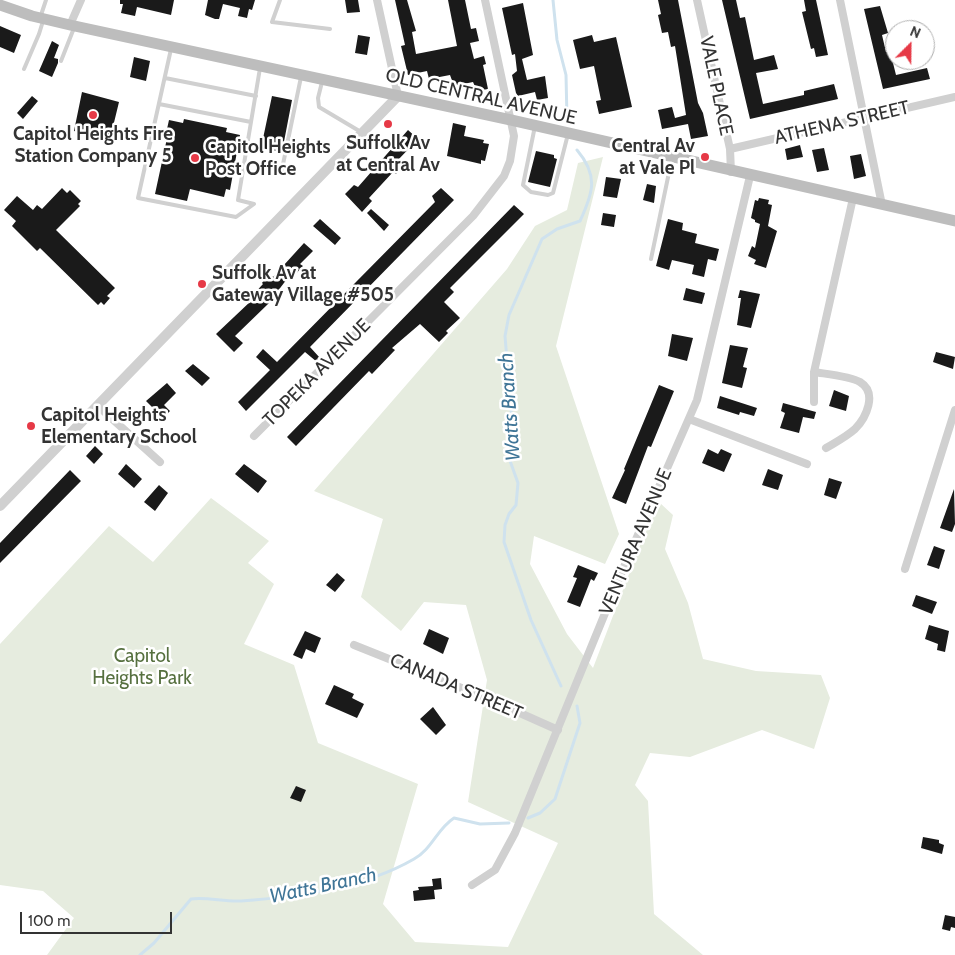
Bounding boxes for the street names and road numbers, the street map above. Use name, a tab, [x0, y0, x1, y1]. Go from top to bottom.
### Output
street label: VALE PLACE	[694, 34, 738, 138]
street label: OLD CENTRAL AVENUE	[383, 64, 579, 130]
street label: ATHENA STREET	[772, 96, 912, 150]
street label: TOPEKA AVENUE	[258, 314, 376, 432]
street label: VENTURA AVENUE	[595, 465, 677, 619]
street label: CANADA STREET	[386, 649, 526, 725]

